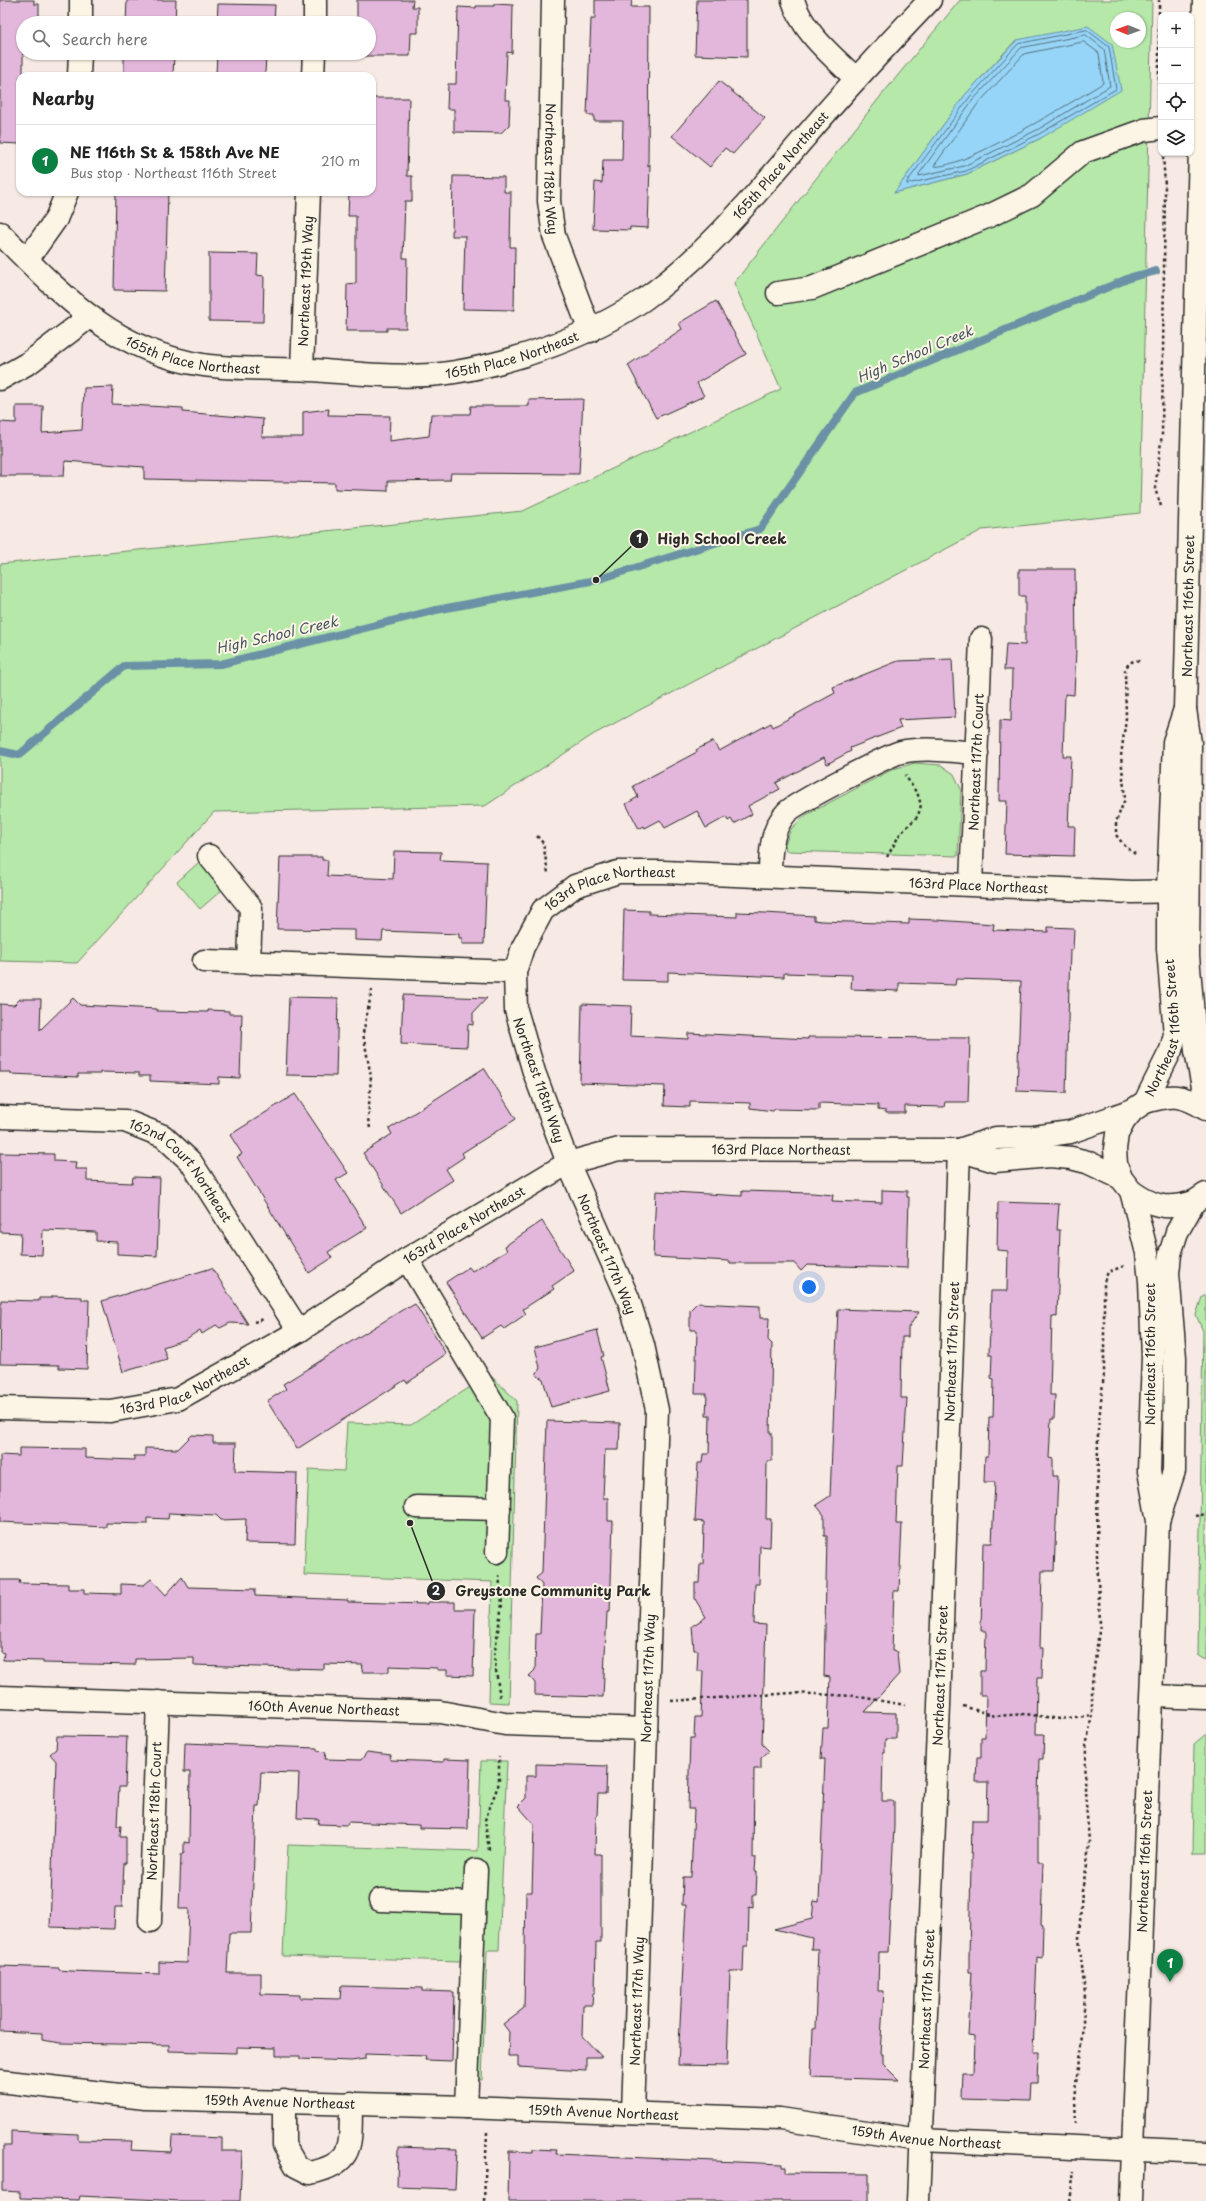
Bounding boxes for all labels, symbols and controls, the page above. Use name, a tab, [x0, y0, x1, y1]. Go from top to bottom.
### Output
north arrow	[1110, 12, 1146, 48]
map controls	[1158, 12, 1194, 156]
button: +	[1158, 12, 1194, 48]
search box	[16, 16, 376, 60]
icon: search	[30, 27, 52, 49]
text: Search here	[62, 27, 148, 50]
button: −	[1158, 48, 1194, 84]
button: locate	[1158, 84, 1194, 120]
text: Nearby	[32, 85, 94, 111]
street label: Northeast 118th Way	[540, 103, 564, 236]
street label: 165th Place Northeast	[727, 107, 832, 224]
button: layers	[1158, 120, 1194, 156]
text: NE 116th St & 158th Ave NE	[70, 140, 280, 163]
text: 1	[42, 151, 48, 170]
text: 210 m	[321, 151, 360, 170]
text: Bus stop · Northeast 116th Street	[70, 163, 277, 182]
street label: Northeast 119th Way	[293, 215, 317, 347]
water label: High School Creek	[853, 319, 977, 388]
street label: 165th Place Northeast	[444, 326, 581, 382]
street label: 165th Place Northeast	[122, 331, 260, 378]
callout: High School Creek	[629, 526, 795, 552]
text: High School Creek	[657, 528, 787, 549]
text: 1	[636, 529, 642, 547]
street label: Northeast 116th Street	[1177, 535, 1198, 677]
water label: High School Creek	[214, 610, 341, 659]
street label: Northeast 117th Court	[963, 693, 988, 831]
street label: 163rd Place Northeast	[540, 861, 676, 915]
street label: 163rd Place Northeast	[909, 872, 1049, 897]
street label: Northeast 116th Street	[1139, 958, 1184, 1100]
street label: Northeast 118th Way	[509, 1015, 570, 1145]
street label: 162nd Court Northeast	[126, 1114, 237, 1226]
street label: 163rd Place Northeast	[711, 1139, 851, 1159]
street label: 163rd Place Northeast	[399, 1181, 528, 1268]
street label: Northeast 117th Way	[573, 1191, 641, 1317]
your location	[799, 1277, 819, 1297]
street label: Northeast 117th Street	[939, 1281, 963, 1422]
street label: Northeast 116th Street	[1140, 1283, 1159, 1425]
street label: 163rd Place Northeast	[119, 1351, 253, 1418]
callout: Greystone Community Park	[426, 1578, 659, 1604]
text: Greystone Community Park	[455, 1580, 651, 1601]
text: 2	[432, 1581, 441, 1599]
street label: Northeast 117th Street	[927, 1605, 952, 1746]
street label: Northeast 117th Way	[636, 1613, 659, 1743]
street label: 160th Avenue Northeast	[248, 1695, 400, 1720]
street label: Northeast 118th Court	[141, 1741, 166, 1881]
street label: Northeast 116th Street	[1132, 1790, 1156, 1933]
street label: Northeast 117th Street	[914, 1929, 939, 2070]
street label: Northeast 117th Way	[625, 1936, 648, 2066]
pin: 1	[1157, 1949, 1183, 1982]
street label: 159th Avenue Northeast	[205, 2090, 355, 2113]
street label: 159th Avenue Northeast	[528, 2099, 679, 2124]
street label: 159th Avenue Northeast	[850, 2120, 1002, 2153]

